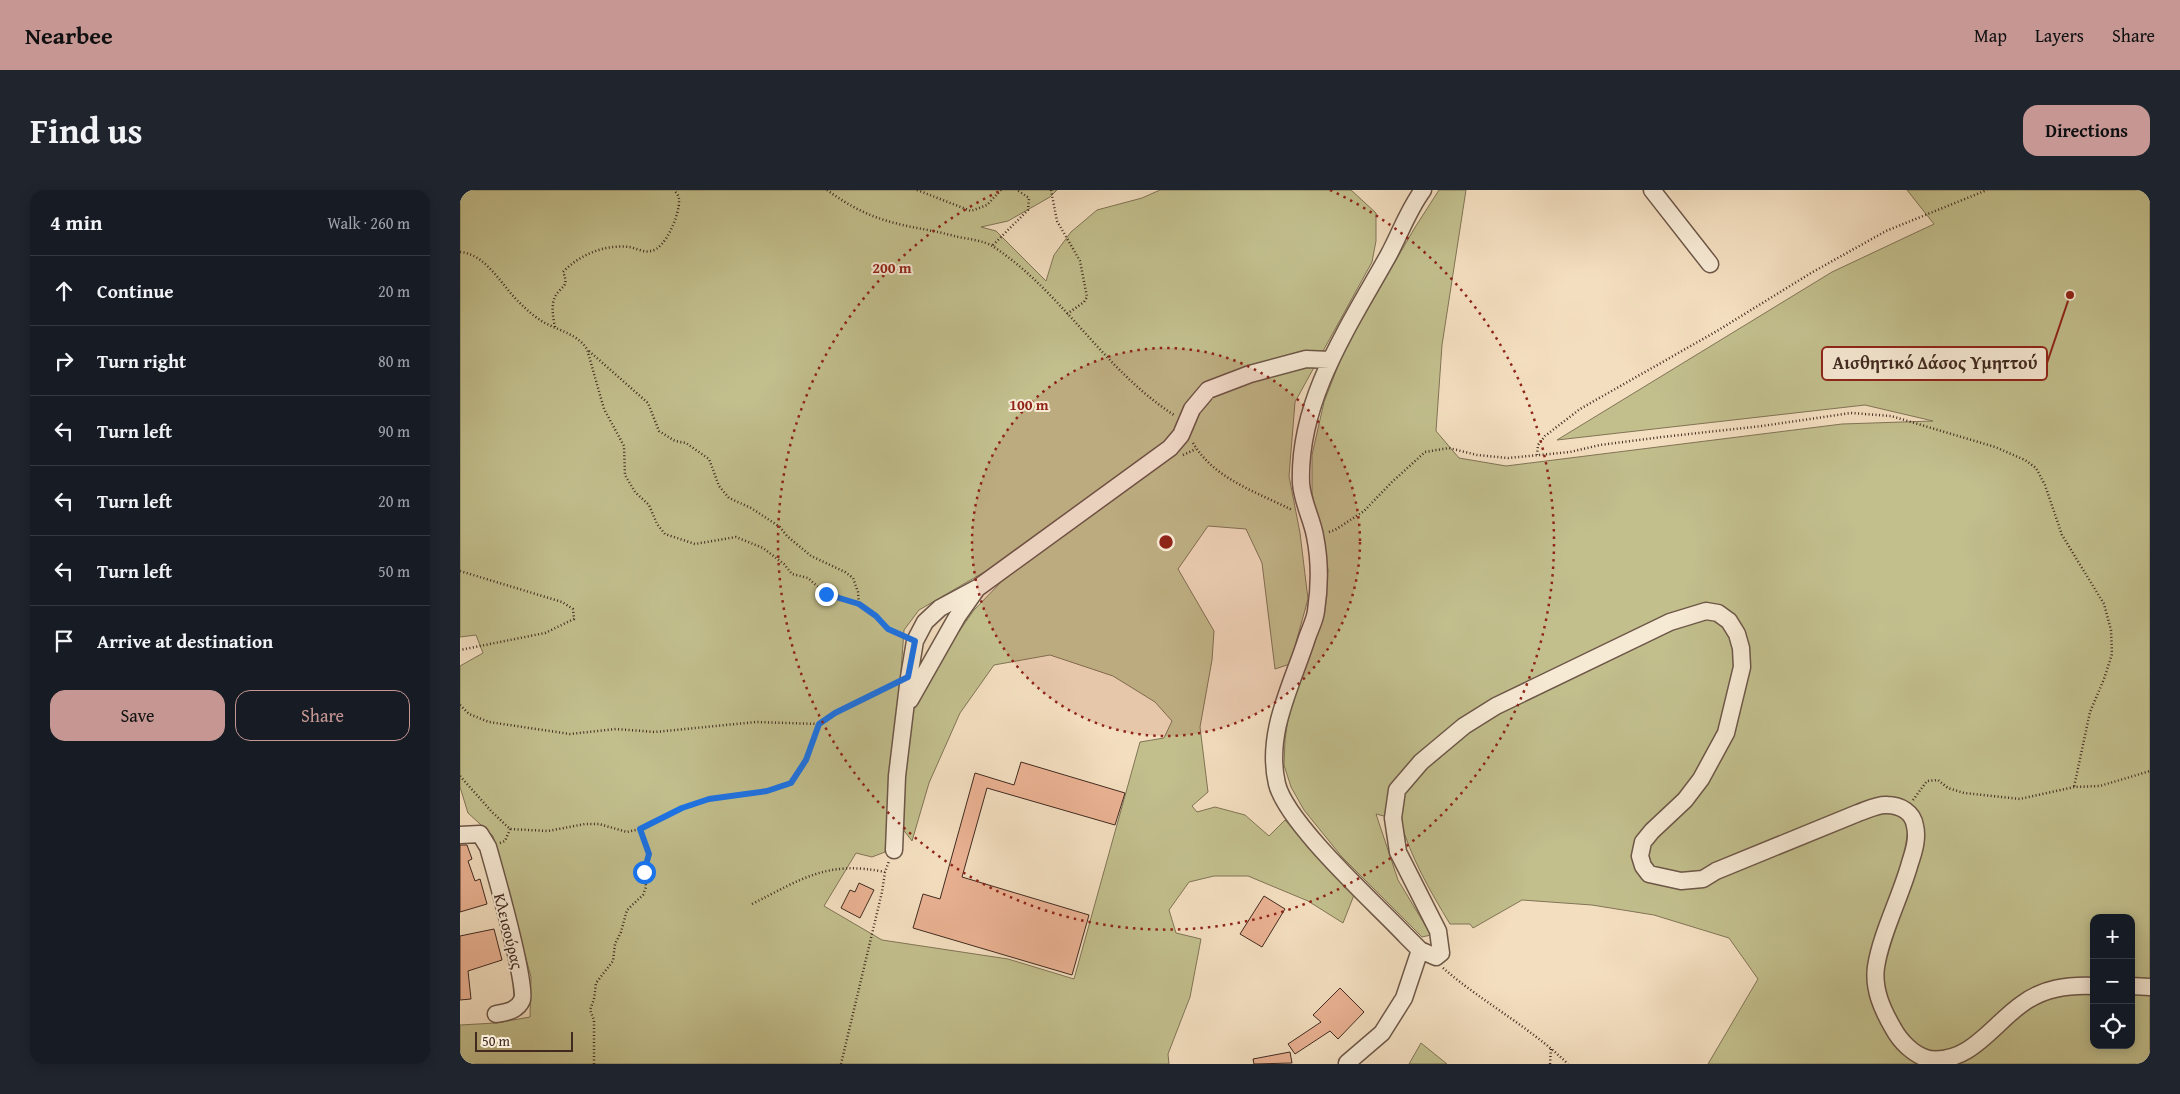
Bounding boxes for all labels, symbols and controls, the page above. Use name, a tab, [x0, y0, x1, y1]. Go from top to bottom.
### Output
text: Nearbee	[25, 18, 113, 53]
text: Map	[1974, 22, 2007, 49]
text: Layers	[2035, 22, 2084, 49]
text: Share	[2112, 22, 2155, 49]
text: Find us	[30, 105, 143, 156]
button: Directions	[2023, 105, 2150, 156]
text: 4 min	[50, 207, 102, 238]
text: Walk · 260 m	[327, 211, 410, 235]
text: 200 m	[872, 257, 912, 278]
icon: ahead	[50, 277, 78, 305]
text: Continue	[97, 277, 174, 305]
text: 20 m	[378, 279, 410, 303]
icon: right	[50, 347, 78, 375]
text: Turn right	[97, 347, 186, 375]
callout: Αισθητικό Δάσος Υμηττού	[1822, 347, 2047, 380]
text: 80 m	[378, 349, 410, 373]
text: Αισθητικό Δάσος Υμηττού	[1832, 349, 2038, 376]
text: 100 m	[1009, 394, 1049, 415]
icon: left	[50, 417, 78, 445]
text: Turn left	[97, 417, 172, 445]
text: 90 m	[378, 419, 410, 443]
icon: left	[50, 487, 78, 515]
text: Turn left	[97, 487, 172, 515]
text: 20 m	[378, 489, 410, 513]
centre of rings	[1157, 533, 1175, 551]
icon: left	[50, 557, 78, 585]
text: Turn left	[97, 557, 172, 585]
text: 50 m	[378, 559, 410, 583]
route end	[815, 583, 838, 606]
icon: arrive	[50, 627, 78, 655]
text: Arrive at destination	[97, 627, 273, 655]
button: Save	[50, 690, 225, 741]
button: Share	[235, 690, 410, 741]
route start	[633, 861, 656, 884]
street label: Κλεισούρας	[488, 891, 530, 972]
map controls	[2090, 914, 2135, 1049]
button: +	[2090, 914, 2135, 959]
button: −	[2090, 959, 2135, 1004]
button: locate	[2090, 1004, 2135, 1049]
scale bar	[475, 1029, 572, 1052]
text: 50 m	[482, 1031, 510, 1051]

